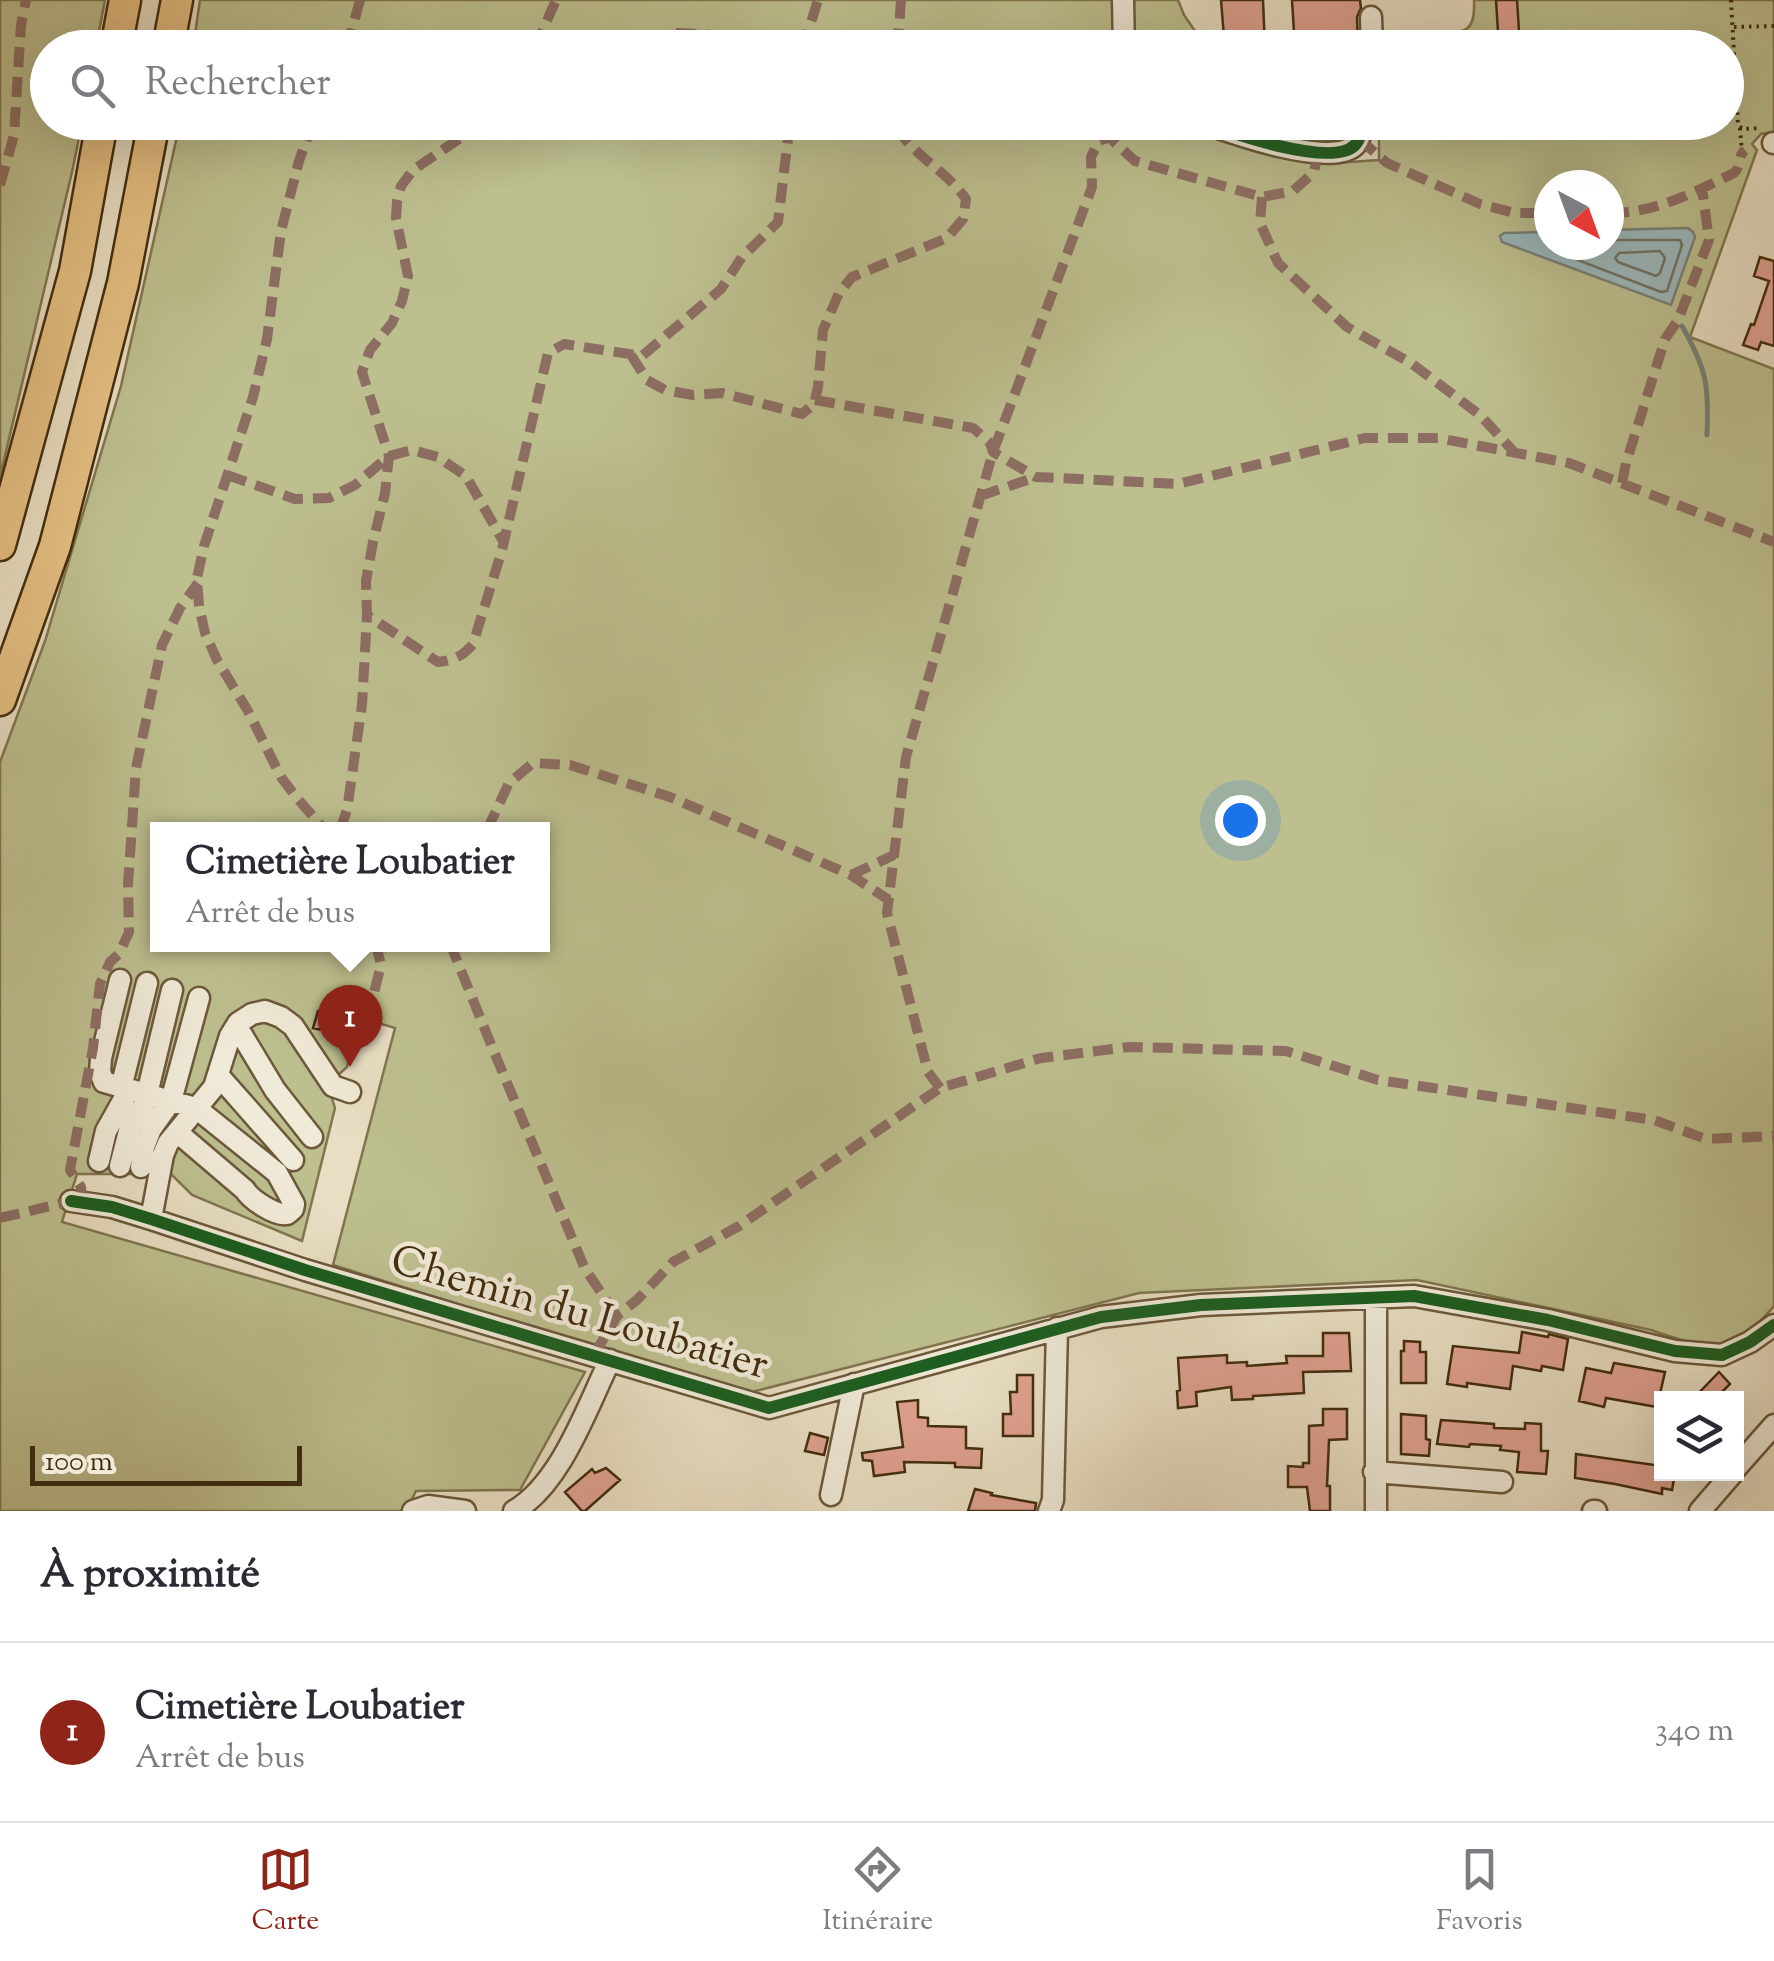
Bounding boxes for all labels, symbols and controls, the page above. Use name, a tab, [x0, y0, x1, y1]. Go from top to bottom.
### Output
search box	[30, 30, 1744, 140]
icon: search	[65, 58, 120, 113]
text: Rechercher	[145, 58, 331, 112]
north arrow	[1534, 170, 1624, 260]
your location	[1215, 795, 1266, 846]
popup	[150, 822, 550, 952]
text: Cimetière Loubatier	[185, 837, 515, 891]
text: Arrêt de bus	[185, 891, 355, 937]
pin: 1	[318, 984, 382, 1067]
street label: Chemin du Loubatier	[383, 1232, 775, 1398]
map controls	[1654, 1391, 1744, 1481]
button: layers	[1654, 1391, 1744, 1481]
scale bar	[30, 1441, 302, 1486]
text: 100 m	[45, 1443, 113, 1483]
text: À proximité	[40, 1546, 260, 1606]
text: Cimetière Loubatier	[135, 1682, 465, 1736]
text: 1	[67, 1709, 78, 1755]
text: 340 m	[1655, 1709, 1734, 1755]
text: Arrêt de bus	[135, 1736, 305, 1782]
tab: Carte	[252, 1842, 319, 1942]
tab: Itinéraire	[822, 1842, 933, 1942]
tab: Favoris	[1436, 1842, 1522, 1942]

